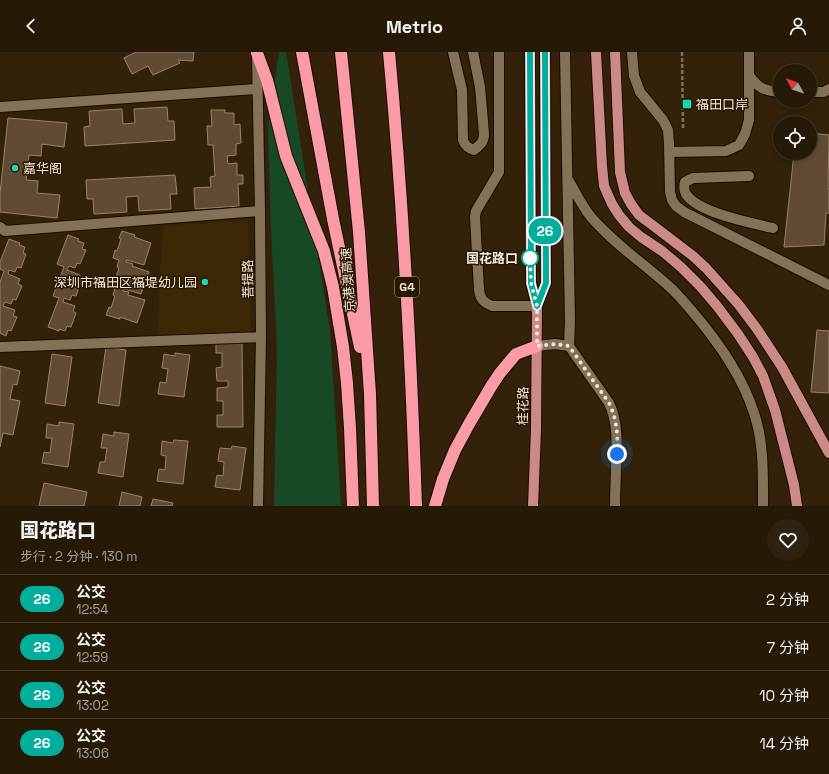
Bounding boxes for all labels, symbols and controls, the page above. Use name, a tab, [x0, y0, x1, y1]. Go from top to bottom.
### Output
icon: back	[20, 15, 42, 37]
text: Metrio	[386, 15, 443, 38]
icon: person	[787, 15, 809, 37]
north arrow	[773, 64, 817, 108]
map controls	[773, 64, 817, 160]
place label: 福田口岸	[696, 96, 748, 113]
marker: 福田口岸	[681, 98, 693, 110]
button: locate	[773, 116, 817, 160]
place label: 嘉华阁	[23, 160, 62, 177]
marker: 嘉华阁	[10, 163, 20, 173]
line badge: 26	[527, 218, 563, 244]
text: 26	[537, 222, 553, 240]
street label: 京港澳高速	[337, 247, 359, 313]
marker: 国花路口	[521, 249, 539, 267]
place label: 国花路口	[466, 250, 518, 267]
street label: 菩提路	[239, 259, 257, 299]
place label: 深圳市福田区福堤幼儿园	[54, 274, 197, 291]
marker: 深圳市福田区福堤幼儿园	[200, 277, 210, 287]
road number: G4	[395, 277, 419, 297]
street label: 桂花路	[514, 386, 532, 426]
your location	[607, 444, 627, 464]
text: 国花路口	[20, 518, 96, 543]
button: heart	[767, 519, 809, 561]
text: 步行 · 2 分钟 · 130 m	[20, 548, 138, 565]
text: 公交	[76, 582, 106, 601]
text: 26	[34, 590, 50, 608]
text: 2 分钟	[766, 590, 809, 609]
text: 12:54	[76, 601, 108, 618]
text: 公交	[76, 630, 106, 649]
text: 26	[34, 638, 50, 656]
text: 7 分钟	[767, 638, 809, 657]
text: 12:59	[76, 649, 108, 666]
text: 公交	[76, 678, 106, 697]
text: 26	[34, 686, 50, 704]
text: 10 分钟	[759, 686, 809, 705]
text: 13:02	[76, 697, 109, 714]
text: 公交	[76, 726, 106, 745]
text: 26	[34, 734, 50, 752]
text: 14 分钟	[759, 734, 809, 753]
text: 13:06	[76, 745, 109, 762]

